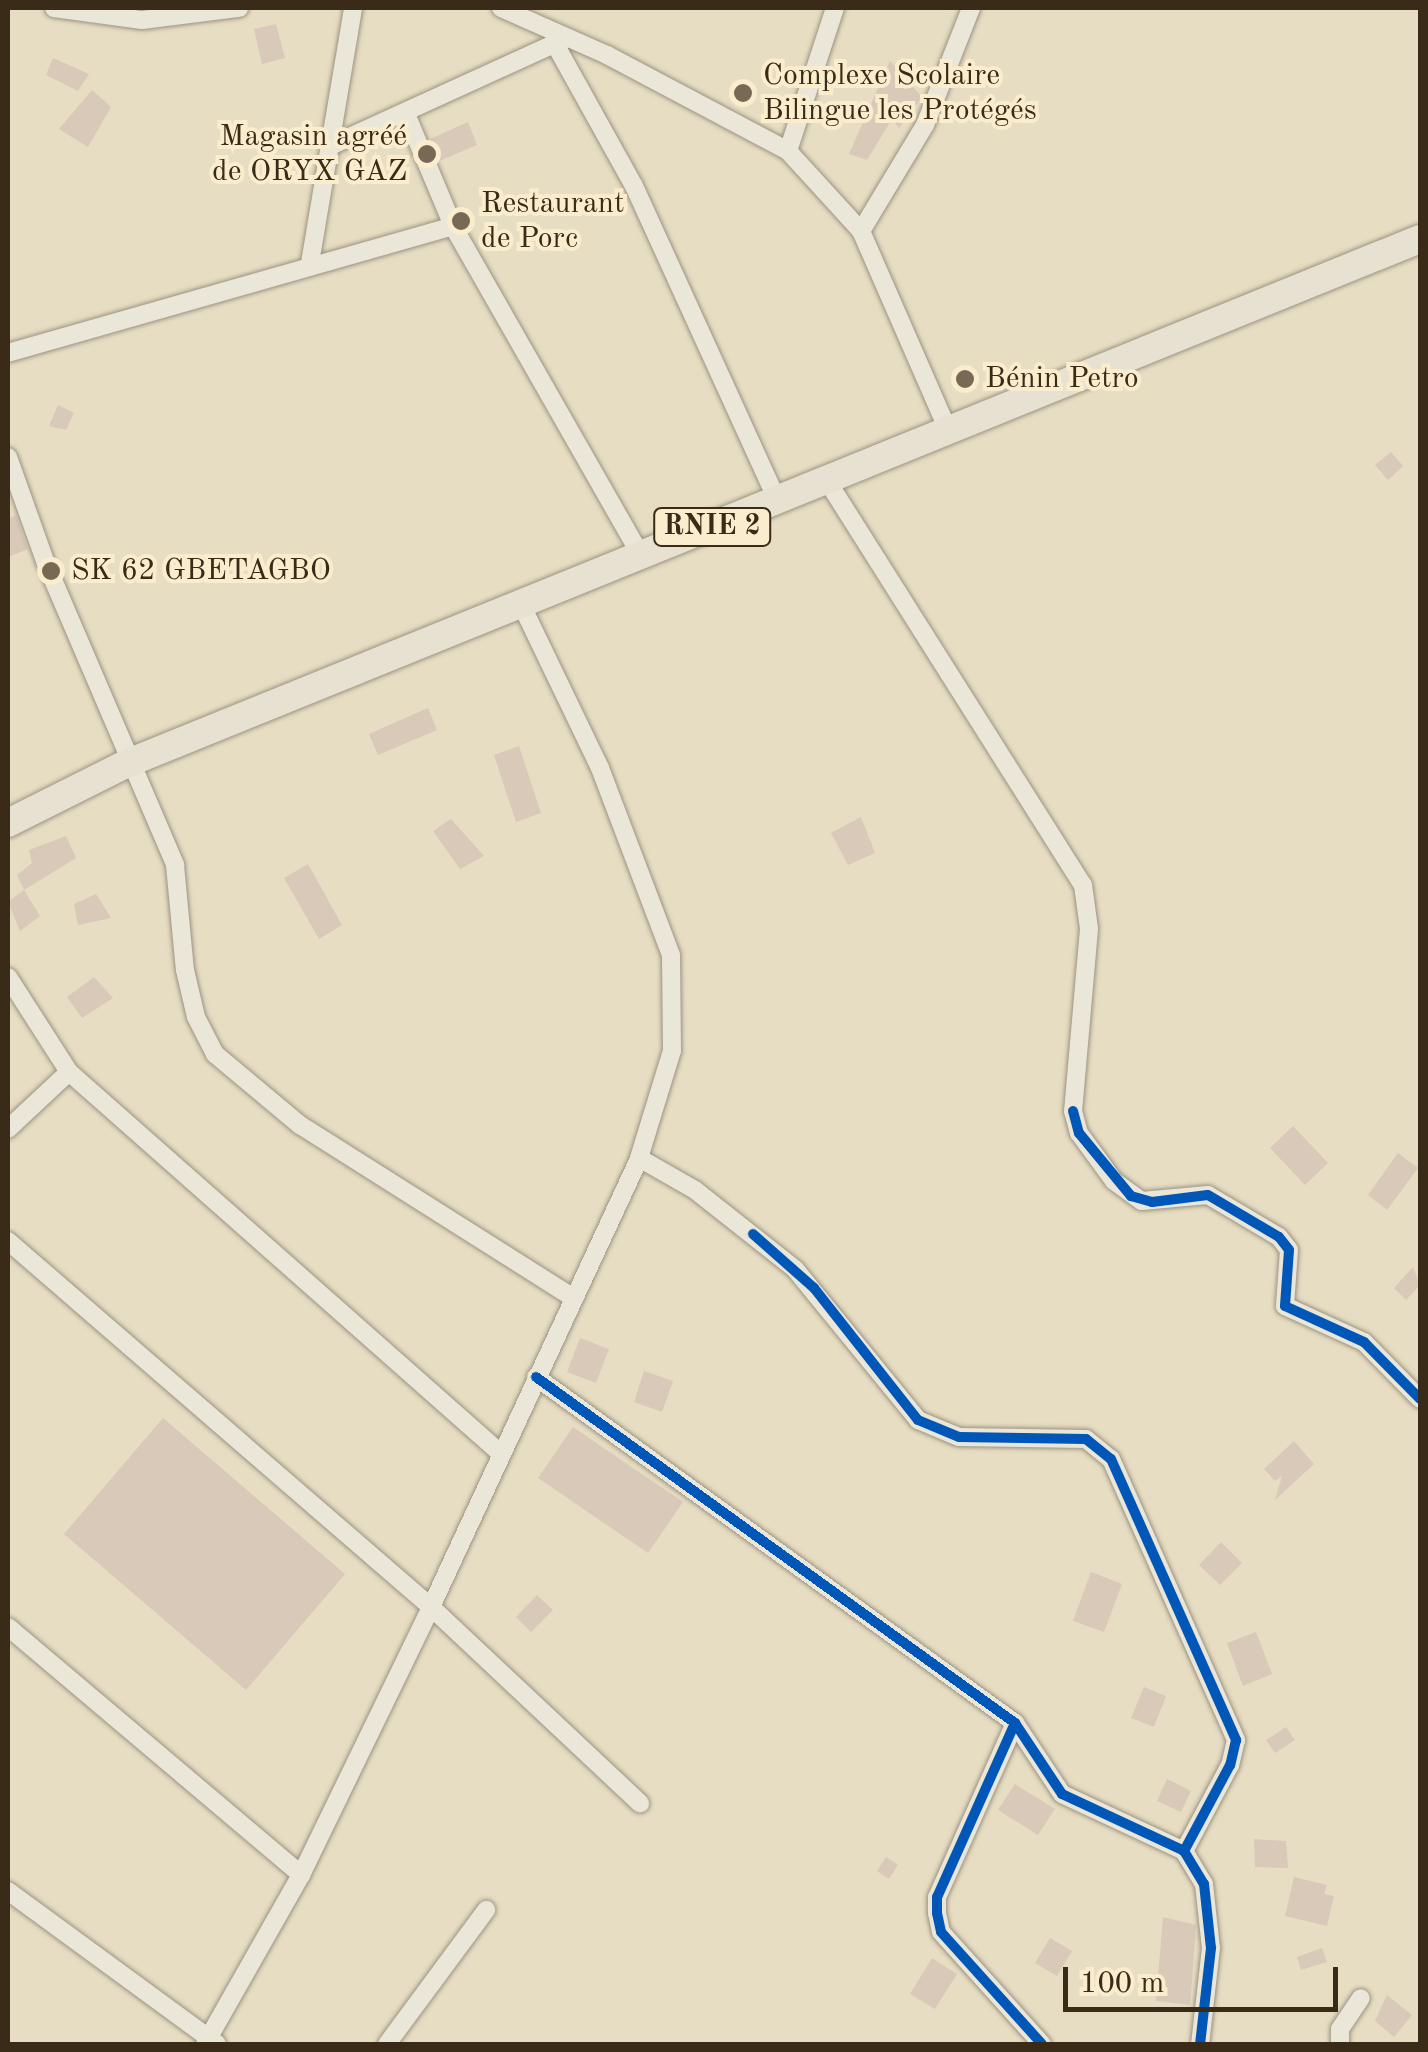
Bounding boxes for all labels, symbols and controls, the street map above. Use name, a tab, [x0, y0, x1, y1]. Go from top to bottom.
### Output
place label: Complexe Scolaire Bilingue les Protégés	[763, 58, 1037, 128]
marker: Complexe Scolaire Bilingue les Protégés	[732, 82, 754, 104]
place label: Magasin agréé de ORYX GAZ	[212, 119, 407, 190]
marker: Magasin agréé de ORYX GAZ	[416, 143, 438, 165]
place label: Restaurant de Porc	[481, 186, 624, 256]
marker: Restaurant de Porc	[450, 210, 472, 232]
place label: Bénin Petro	[985, 361, 1139, 397]
marker: Bénin Petro	[954, 368, 976, 390]
road number: RNIE 2	[652, 504, 772, 550]
place label: SK 62 GBETAGBO	[71, 553, 331, 589]
marker: SK 62 GBETAGBO	[40, 560, 62, 582]
scale bar	[1068, 1947, 1343, 2009]
text: 100 m	[1080, 1969, 1164, 1999]

